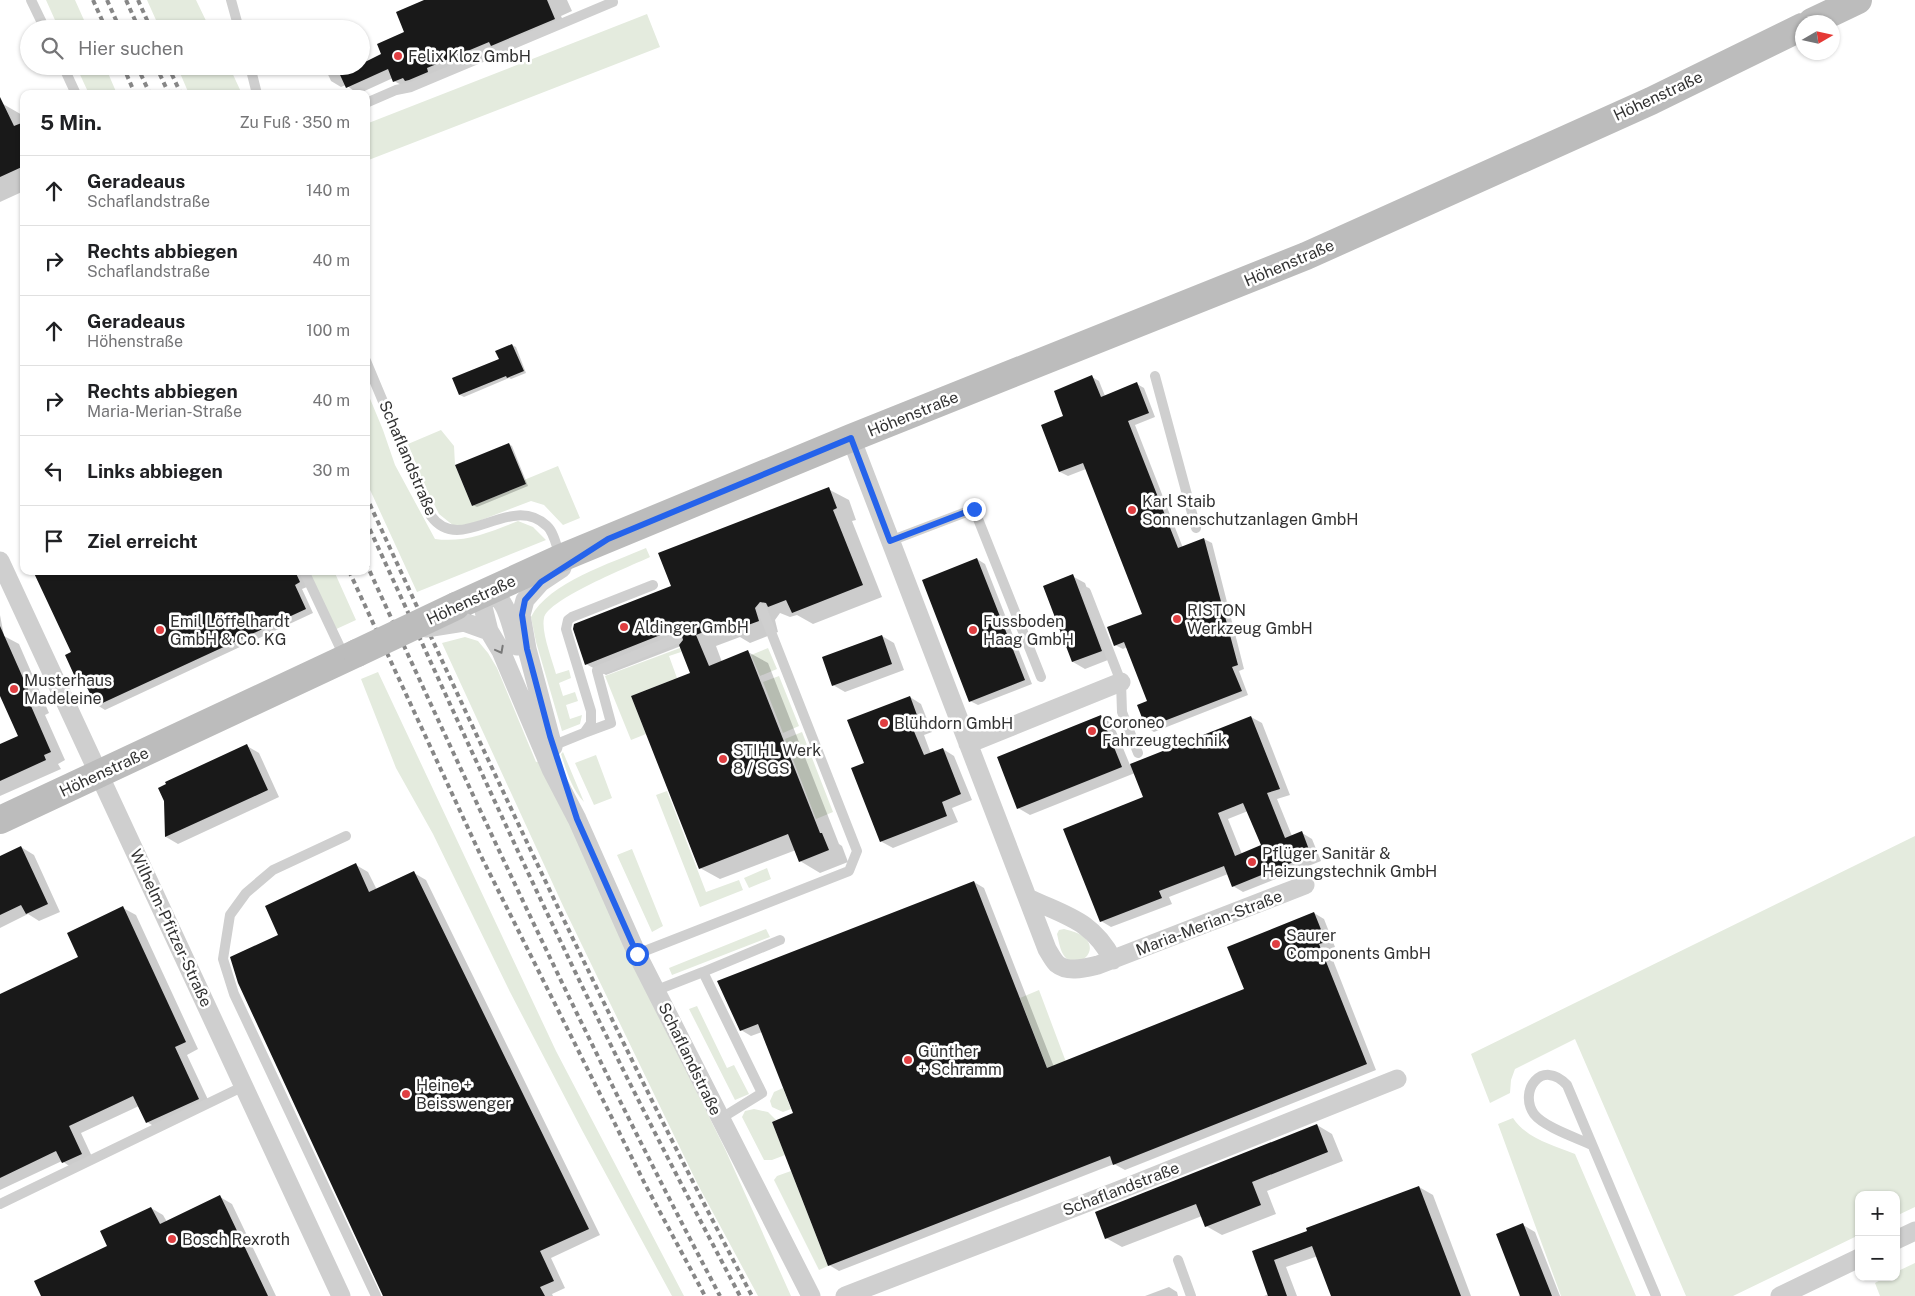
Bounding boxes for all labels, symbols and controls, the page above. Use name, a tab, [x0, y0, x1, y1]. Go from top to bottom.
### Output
north arrow	[1795, 15, 1840, 60]
search box	[20, 20, 370, 75]
icon: search	[38, 34, 66, 62]
text: Hier suchen	[78, 37, 184, 59]
place label: Felix Kloz GmbH	[408, 47, 531, 66]
marker: Felix Kloz GmbH	[392, 50, 404, 62]
street label: Höhenstraße	[1610, 67, 1706, 125]
text: 5 Min.	[40, 110, 102, 135]
text: Zu Fuß · 350 m	[239, 113, 350, 132]
text: Geradeaus	[87, 170, 185, 192]
icon: ahead	[40, 177, 68, 205]
text: 140 m	[306, 181, 350, 200]
text: Schaflandstraße	[87, 192, 210, 211]
street label: Höhenstraße	[1241, 235, 1337, 291]
text: Rechts abbiegen	[87, 240, 238, 262]
icon: right	[40, 247, 68, 275]
text: 40 m	[312, 251, 350, 270]
text: Schaflandstraße	[87, 262, 210, 281]
text: Geradeaus	[87, 310, 185, 332]
icon: ahead	[40, 317, 68, 345]
text: 100 m	[306, 321, 350, 340]
text: Höhenstraße	[87, 332, 183, 351]
text: Rechts abbiegen	[87, 380, 238, 402]
icon: right	[40, 387, 68, 415]
street label: Höhenstraße	[865, 387, 961, 441]
text: 40 m	[312, 391, 350, 410]
street label: Schaflandstraße	[375, 398, 441, 518]
text: Maria-Merian-Straße	[87, 402, 242, 421]
icon: left	[40, 457, 68, 485]
text: Links abbiegen	[87, 460, 223, 482]
text: 30 m	[313, 461, 350, 480]
place label: Karl Staib Sonnenschutzanlagen GmbH	[1142, 492, 1358, 529]
route end	[963, 498, 986, 521]
marker: Karl Staib Sonnenschutzanlagen GmbH	[1126, 504, 1138, 516]
icon: arrive	[40, 527, 68, 555]
text: Ziel erreicht	[87, 530, 198, 552]
street label: Höhenstraße	[423, 571, 519, 629]
place label: RISTON Werkzeug GmbH	[1187, 601, 1313, 638]
place label: Emil Löffelhardt GmbH & Co. KG	[170, 612, 290, 649]
place label: Fussboden Haag GmbH	[983, 612, 1074, 649]
marker: RISTON Werkzeug GmbH	[1171, 613, 1183, 625]
place label: Aldinger GmbH	[634, 618, 749, 637]
marker: Aldinger GmbH	[618, 621, 630, 633]
marker: Emil Löffelhardt GmbH & Co. KG	[154, 624, 166, 636]
marker: Fussboden Haag GmbH	[967, 624, 979, 636]
one-way arrow	[494, 645, 504, 654]
place label: Musterhaus Madeleine	[24, 671, 112, 708]
marker: Musterhaus Madeleine	[8, 683, 20, 695]
place label: Coroneo Fahrzeugtechnik	[1102, 713, 1227, 750]
place label: Blühdorn GmbH	[894, 714, 1013, 733]
marker: Blühdorn GmbH	[878, 717, 890, 729]
marker: Coroneo Fahrzeugtechnik	[1086, 725, 1098, 737]
place label: STIHL Werk 8 / SGS	[733, 741, 821, 778]
street label: Höhenstraße	[56, 743, 152, 801]
marker: STIHL Werk 8 / SGS	[717, 753, 729, 765]
place label: Pflüger Sanitär & Heizungstechnik GmbH	[1262, 844, 1437, 881]
street label: Wilhelm-Pfitzer-Straße	[126, 846, 216, 1010]
marker: Pflüger Sanitär & Heizungstechnik GmbH	[1246, 856, 1258, 868]
street label: Maria-Merian-Straße	[1133, 886, 1285, 960]
place label: Saurer Components GmbH	[1286, 926, 1431, 963]
marker: Saurer Components GmbH	[1270, 938, 1282, 950]
route start	[626, 943, 649, 966]
street label: Schaflandstraße	[654, 999, 726, 1119]
place label: Günther + Schramm	[918, 1042, 1002, 1079]
marker: Günther + Schramm	[902, 1054, 914, 1066]
place label: Heine + Beisswenger	[416, 1076, 512, 1113]
marker: Heine + Beisswenger	[400, 1088, 412, 1100]
street label: Schaflandstraße	[1060, 1158, 1182, 1220]
map controls	[1855, 1191, 1900, 1281]
button: +	[1855, 1191, 1900, 1236]
place label: Bosch Rexroth	[182, 1230, 290, 1249]
marker: Bosch Rexroth	[166, 1233, 178, 1245]
button: −	[1855, 1236, 1900, 1281]

